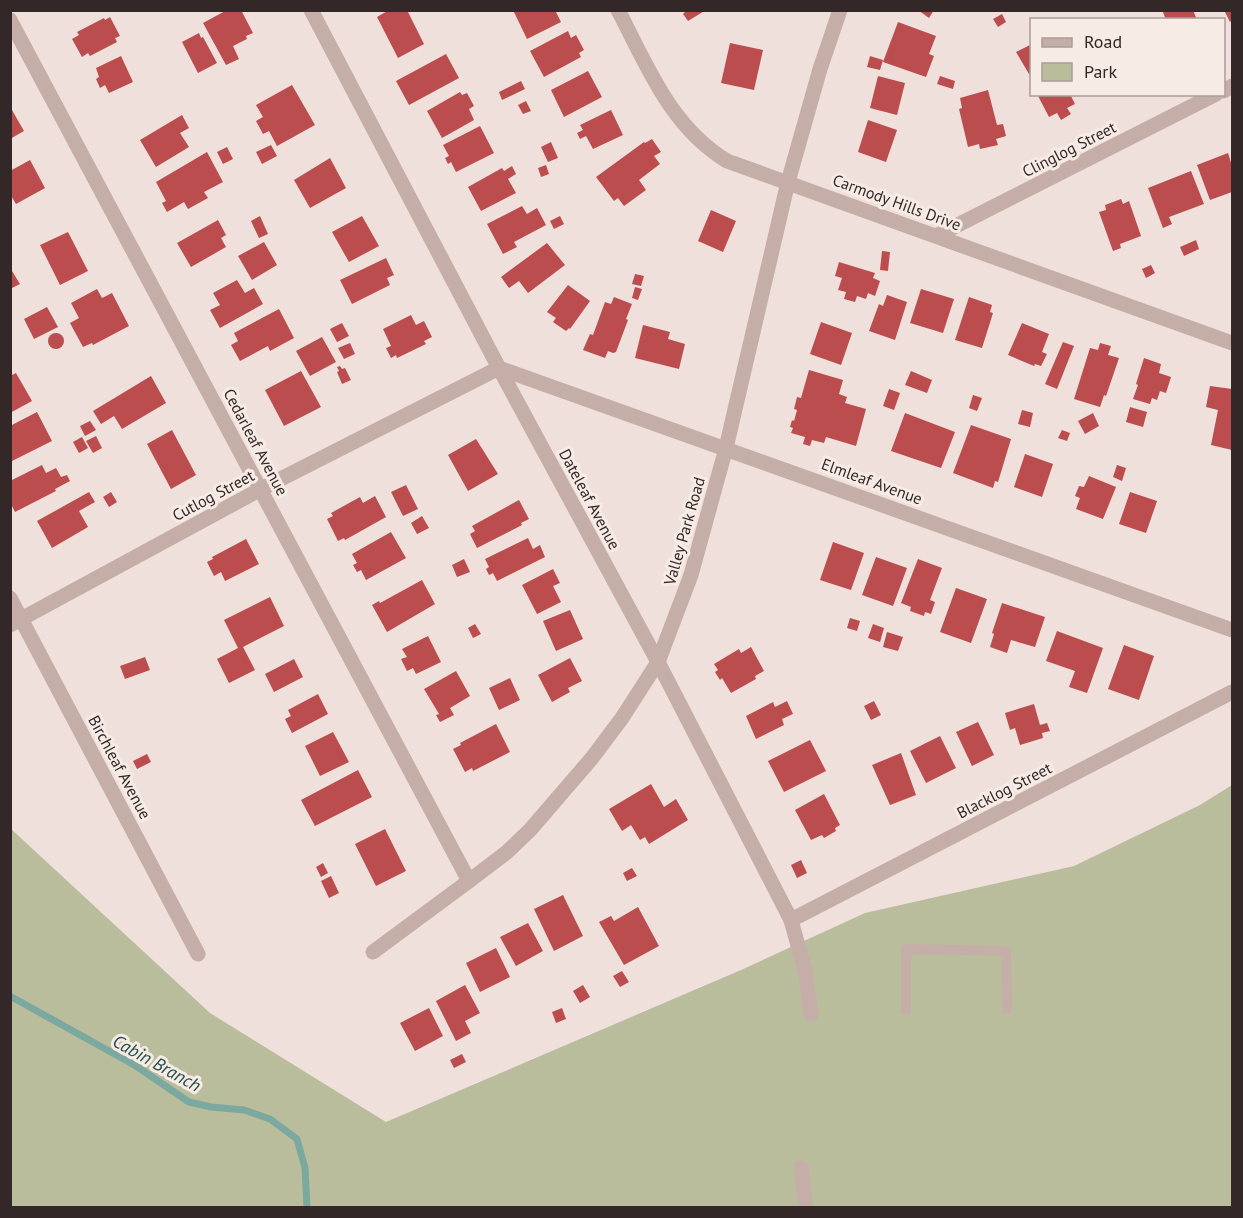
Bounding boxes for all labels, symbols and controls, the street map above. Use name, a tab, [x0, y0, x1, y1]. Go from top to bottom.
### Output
legend	[1030, 18, 1225, 96]
text: Road	[1084, 30, 1122, 53]
text: Park	[1084, 60, 1117, 83]
street label: Clinglog Street	[1019, 117, 1120, 181]
street label: Carmody Hills Drive	[830, 170, 964, 234]
street label: Cedarleaf Avenue	[219, 385, 293, 499]
street label: Dateleaf Avenue	[555, 445, 625, 553]
street label: Elmleaf Avenue	[819, 454, 925, 508]
street label: Cutlog Street	[169, 465, 258, 525]
street label: Valley Park Road	[659, 475, 709, 588]
street label: Birchleaf Avenue	[84, 712, 156, 822]
street label: Blacklog Street	[953, 757, 1055, 822]
water label: Cabin Branch	[109, 1029, 205, 1097]

